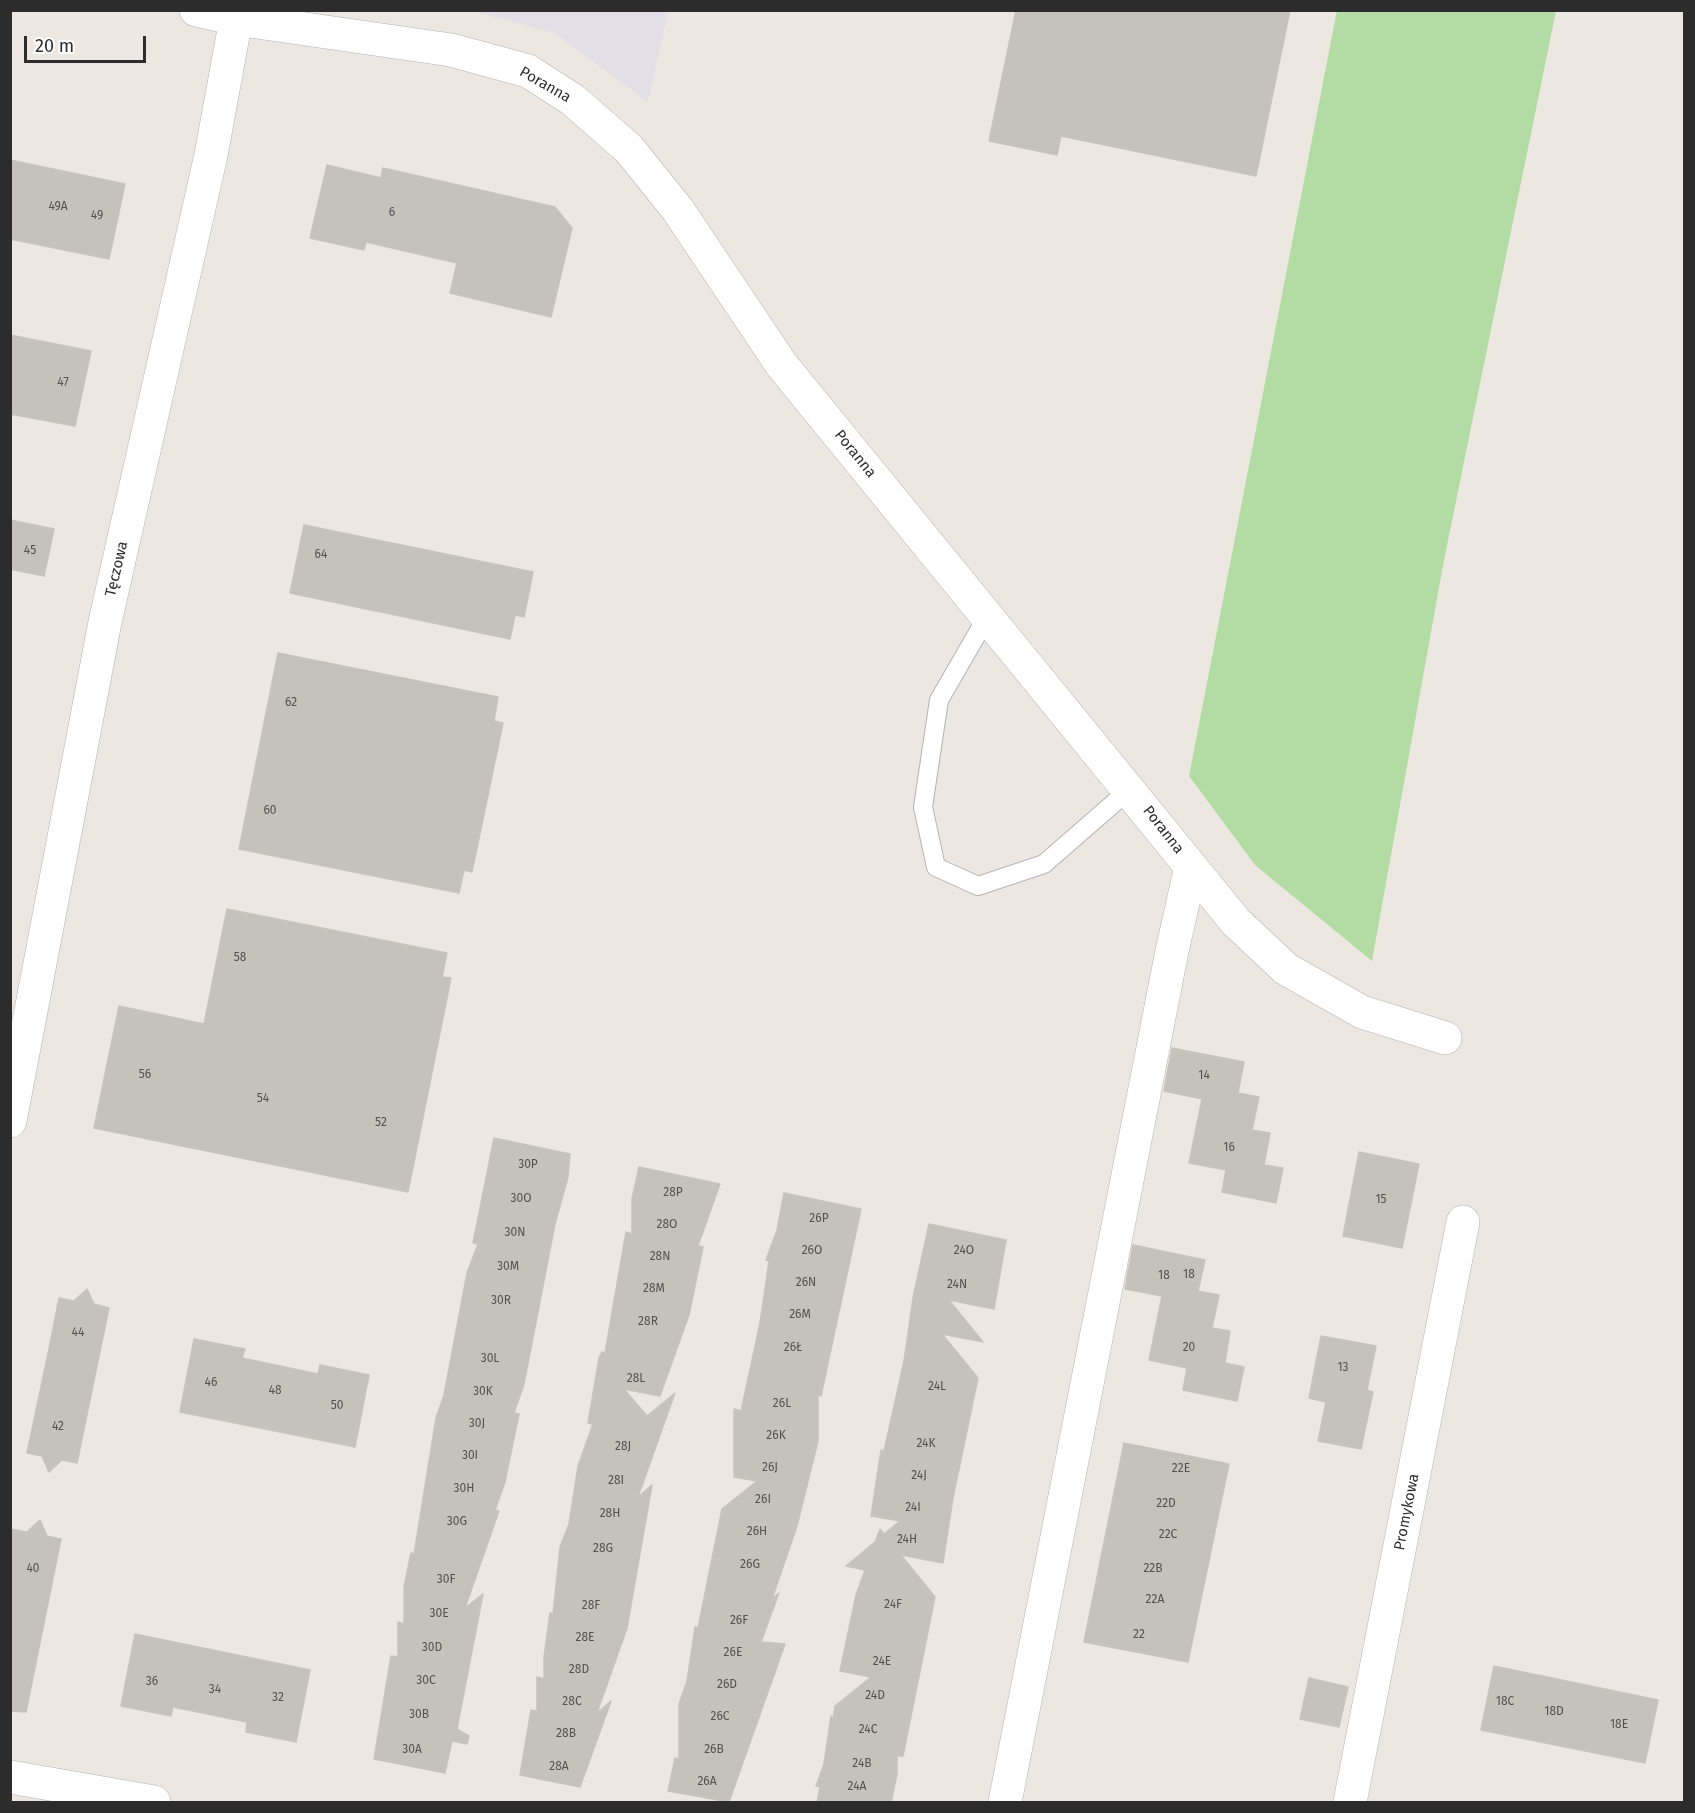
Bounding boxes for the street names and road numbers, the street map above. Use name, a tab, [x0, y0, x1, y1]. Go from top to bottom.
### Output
street label: Poranna	[516, 63, 574, 107]
street label: Poranna	[830, 427, 880, 481]
street label: Tęczowa	[102, 540, 132, 598]
street label: Poranna	[1139, 802, 1187, 858]
street label: Promykowa	[1391, 1472, 1423, 1552]

